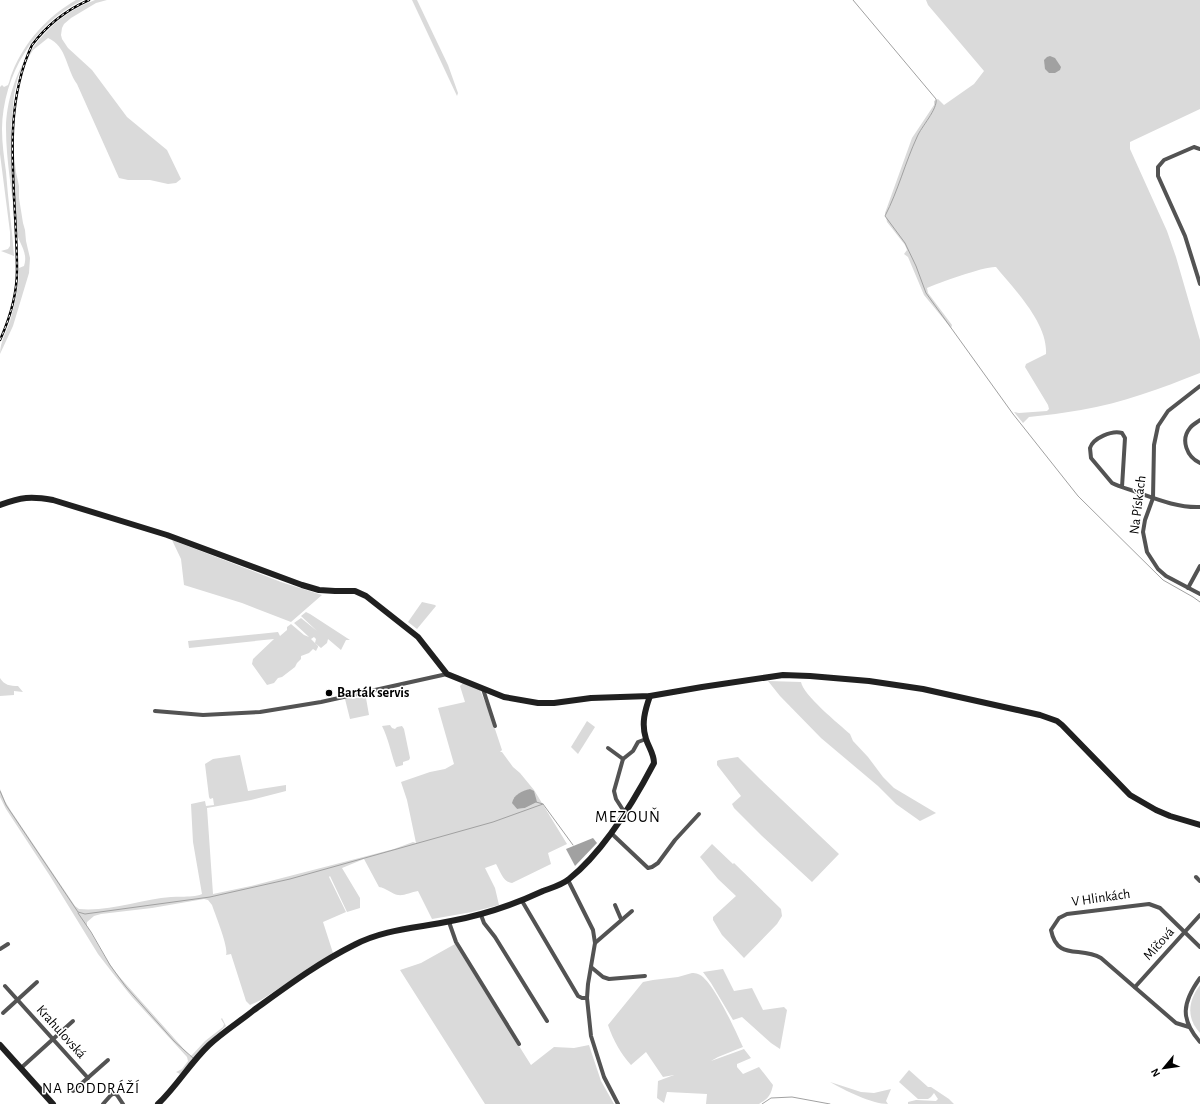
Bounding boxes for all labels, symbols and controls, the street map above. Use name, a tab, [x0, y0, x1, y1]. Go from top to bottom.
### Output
street label: Na Pískách	[1127, 475, 1149, 535]
place label: Barták servis	[337, 686, 409, 700]
marker: Barták servis	[324, 688, 334, 698]
district label: MEZOUŇ	[595, 807, 661, 825]
street label: V Hlinkách	[1071, 887, 1131, 909]
street label: Míčová	[1141, 925, 1177, 963]
street label: Krahulovská	[34, 1003, 89, 1062]
north arrow	[1144, 1048, 1184, 1088]
text: N	[1149, 1067, 1162, 1079]
district label: NA PODDRÁŽÍ	[42, 1079, 140, 1096]

